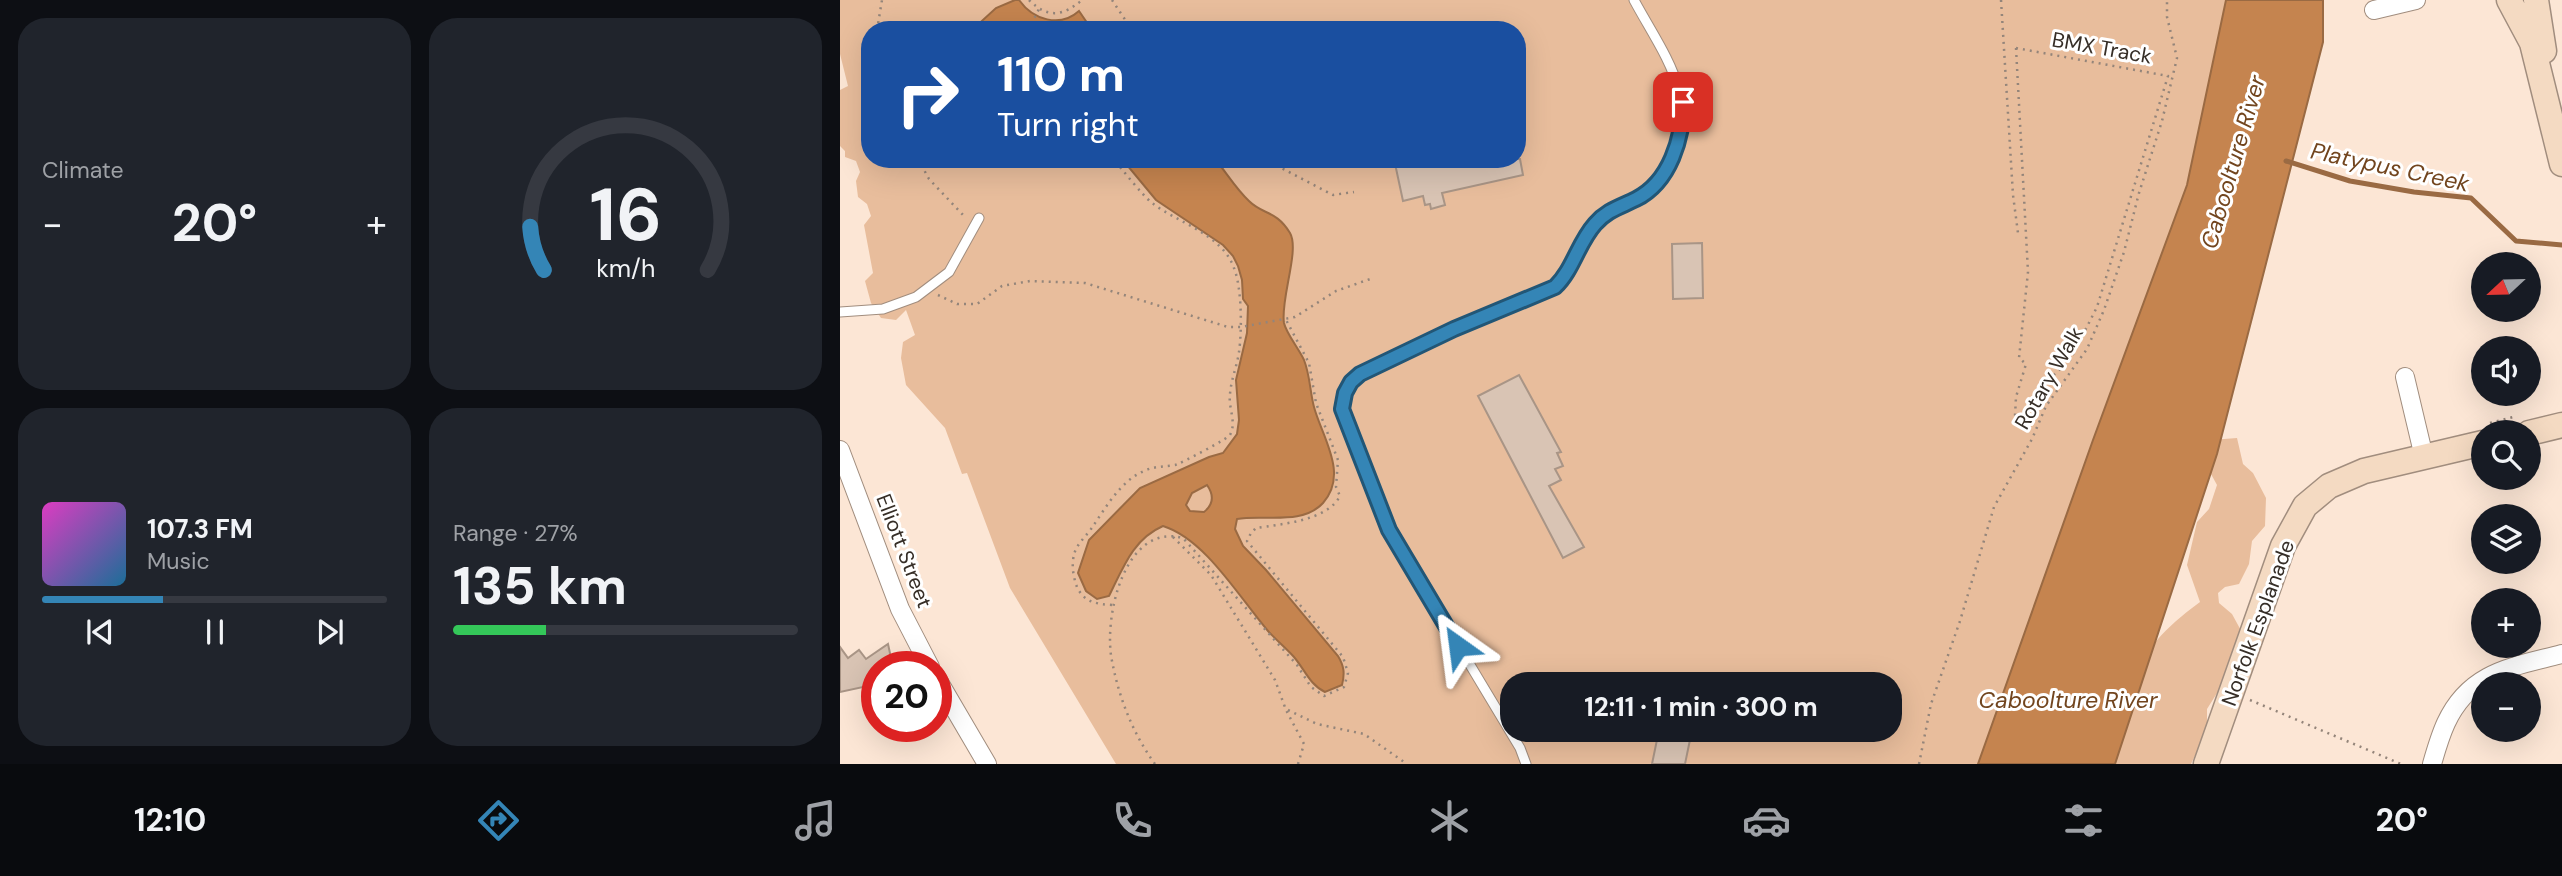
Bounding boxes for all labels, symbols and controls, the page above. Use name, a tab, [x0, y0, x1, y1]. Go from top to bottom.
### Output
street label: BMX Track	[2050, 25, 2155, 71]
text: 110 m	[997, 42, 1125, 106]
icon: right	[882, 49, 973, 140]
water label: Caboolture River	[2194, 70, 2272, 252]
pin	[1653, 72, 1713, 132]
icon: arrive	[1664, 83, 1702, 121]
text: Turn right	[997, 104, 1139, 146]
water label: Platypus Creek	[2308, 136, 2472, 198]
text: Climate	[42, 155, 124, 185]
text: 16	[589, 168, 662, 263]
text: 20°	[172, 189, 257, 257]
text: −	[42, 199, 63, 249]
text: +	[366, 199, 387, 249]
text: km/h	[596, 252, 655, 285]
north arrow	[2471, 252, 2541, 322]
map controls	[2471, 252, 2541, 742]
street label: Rotary Walk	[2008, 321, 2090, 435]
button: sound	[2471, 336, 2541, 406]
button: search	[2471, 420, 2541, 490]
street label: Elliott Street	[869, 490, 939, 612]
button: layers	[2471, 504, 2541, 574]
text: 107.3 FM	[147, 512, 253, 546]
text: Range · 27%	[453, 518, 578, 548]
street label: Norfolk Esplanade	[2215, 536, 2301, 710]
text: Music	[147, 546, 210, 576]
text: 135 km	[453, 552, 627, 620]
button: +	[2471, 588, 2541, 658]
position arrow	[1421, 609, 1495, 683]
icon: previous	[81, 613, 119, 651]
icon: pause	[196, 613, 234, 651]
icon: next	[311, 613, 349, 651]
speed limit sign: 20	[861, 651, 952, 742]
button: −	[2471, 672, 2541, 742]
water label: Caboolture River	[1979, 685, 2159, 715]
text: 12:11 · 1 min · 300 m	[1584, 690, 1818, 724]
icon: directions	[474, 796, 523, 845]
icon: music	[791, 796, 840, 845]
icon: phone	[1108, 796, 1157, 845]
icon: climate	[1425, 796, 1474, 845]
icon: car	[1742, 796, 1791, 845]
icon: filters	[2059, 796, 2108, 845]
text: 12:10	[134, 799, 206, 841]
text: 20°	[2375, 799, 2428, 841]

